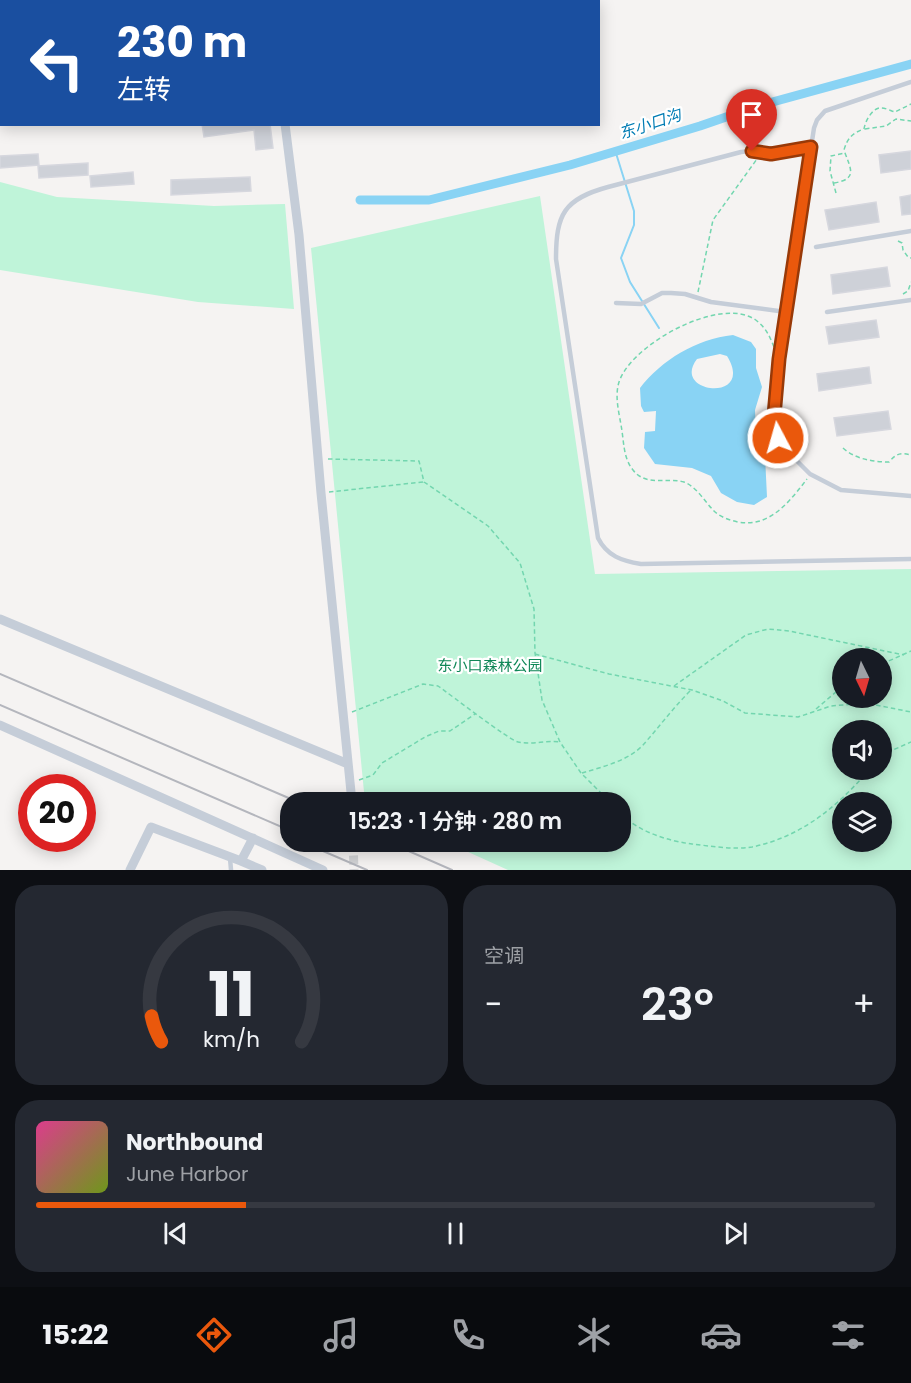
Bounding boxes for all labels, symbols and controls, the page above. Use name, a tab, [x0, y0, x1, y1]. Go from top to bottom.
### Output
text: 230 m	[117, 13, 247, 72]
icon: left	[18, 24, 96, 102]
text: 左转	[117, 71, 171, 108]
pin	[726, 89, 777, 151]
icon: arrive	[735, 98, 768, 131]
water label: 东小口沟	[616, 103, 686, 145]
position arrow	[746, 406, 810, 470]
north arrow	[832, 648, 892, 708]
map controls	[832, 648, 892, 852]
park label: 东小口森林公园	[437, 655, 543, 676]
button: sound	[832, 720, 892, 780]
speed limit sign: 20	[18, 774, 96, 852]
button: layers	[832, 792, 892, 852]
text: 15:23 · 1 分钟 · 280 m	[349, 806, 562, 837]
text: 空调	[484, 942, 524, 970]
text: 11	[208, 950, 255, 1038]
text: 23°	[641, 973, 714, 1036]
text: −	[484, 981, 502, 1028]
text: +	[852, 981, 875, 1028]
text: km/h	[203, 1024, 260, 1055]
text: Northbound	[126, 1127, 263, 1158]
text: June Harbor	[126, 1160, 249, 1188]
icon: previous	[159, 1217, 192, 1250]
icon: pause	[439, 1217, 472, 1250]
icon: next	[719, 1217, 752, 1250]
icon: directions	[193, 1314, 235, 1356]
icon: music	[320, 1314, 362, 1356]
icon: phone	[447, 1314, 489, 1356]
icon: climate	[573, 1314, 615, 1356]
icon: car	[700, 1314, 742, 1356]
icon: filters	[827, 1314, 869, 1356]
text: 15:22	[42, 1316, 109, 1353]

